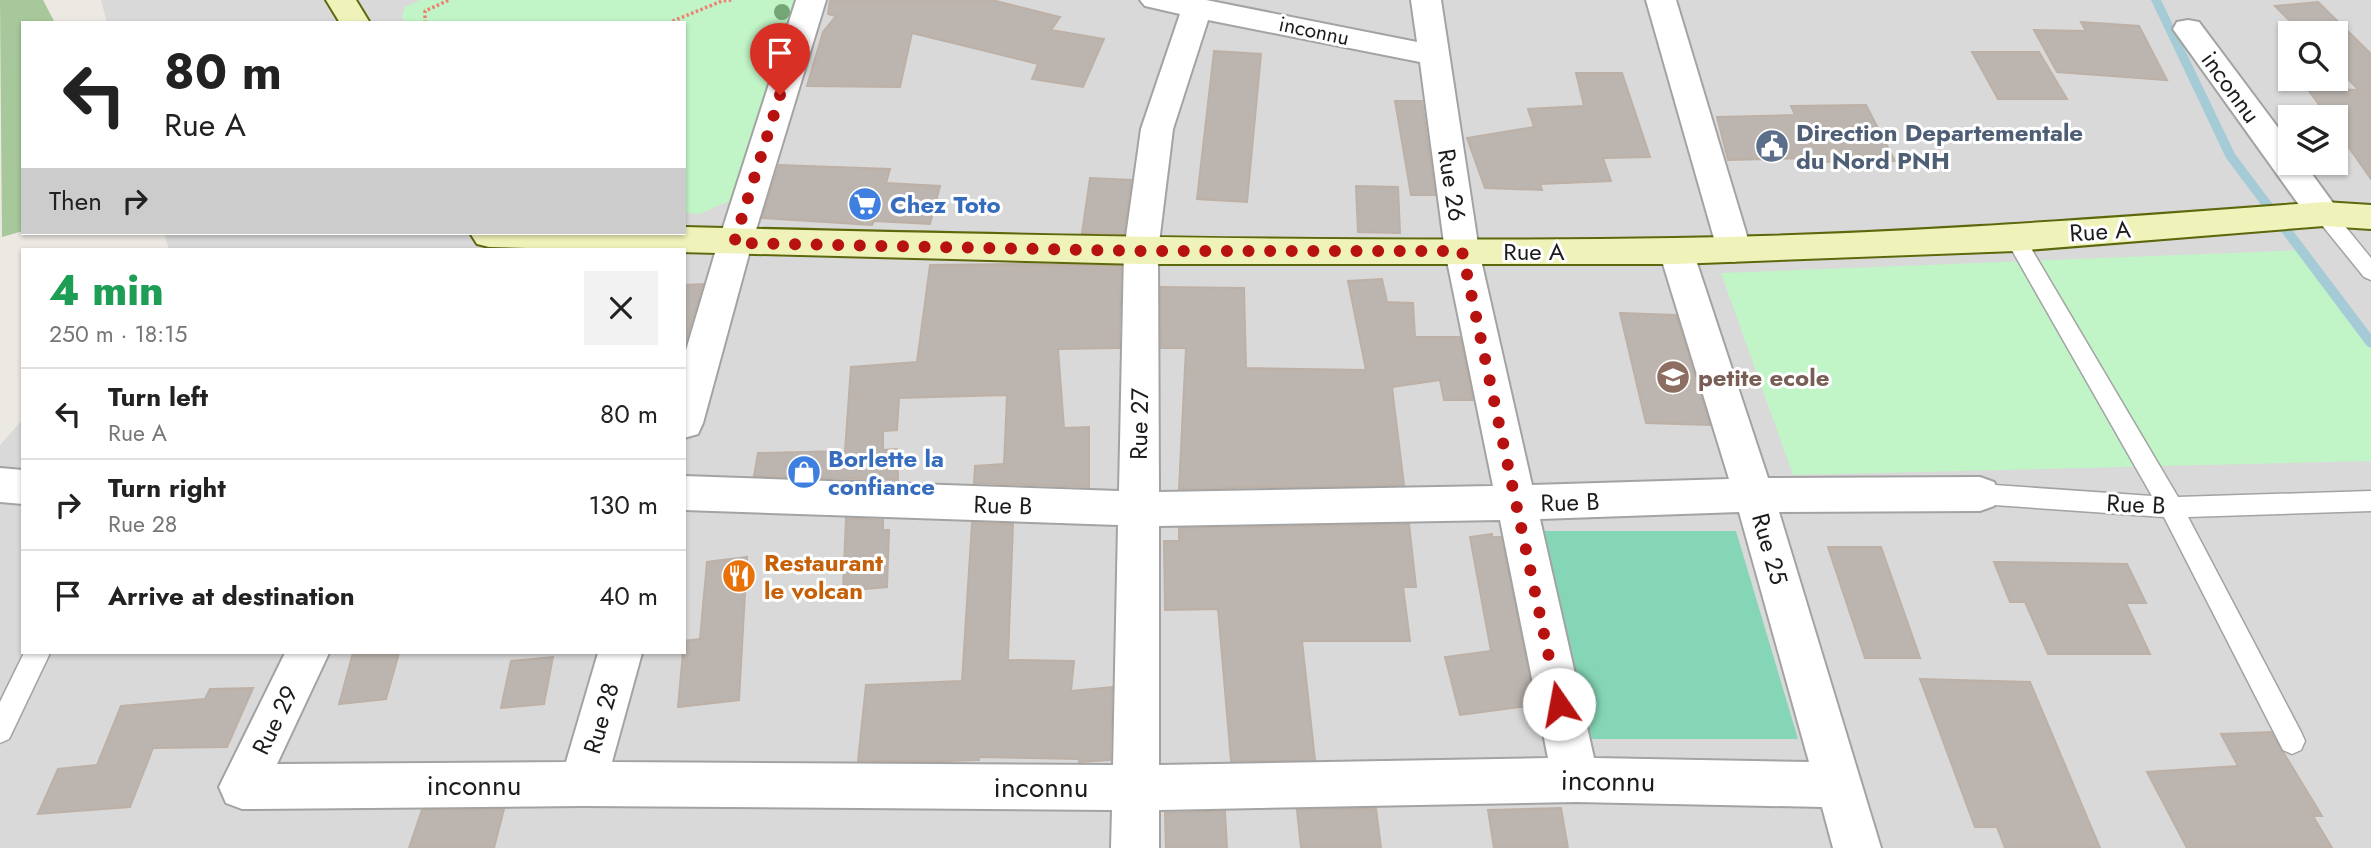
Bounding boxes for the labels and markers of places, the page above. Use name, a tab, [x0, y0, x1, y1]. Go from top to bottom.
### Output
pin	[750, 23, 810, 95]
place label: Direction Departementale du Nord PNH	[1796, 115, 2083, 178]
public building icon: Direction Departementale du Nord PNH	[1753, 127, 1791, 165]
supermarket icon: Chez Toto	[846, 185, 884, 223]
place label: Chez Toto	[890, 187, 1001, 222]
school or university icon: petite ecole	[1654, 358, 1692, 396]
place label: petite ecole	[1698, 360, 1829, 395]
place label: Borlette la confiance	[828, 441, 944, 504]
shop icon: Borlette la confiance	[785, 453, 823, 491]
place label: Restaurant le volcan	[764, 545, 883, 608]
restaurant icon: Restaurant le volcan	[720, 557, 758, 595]

